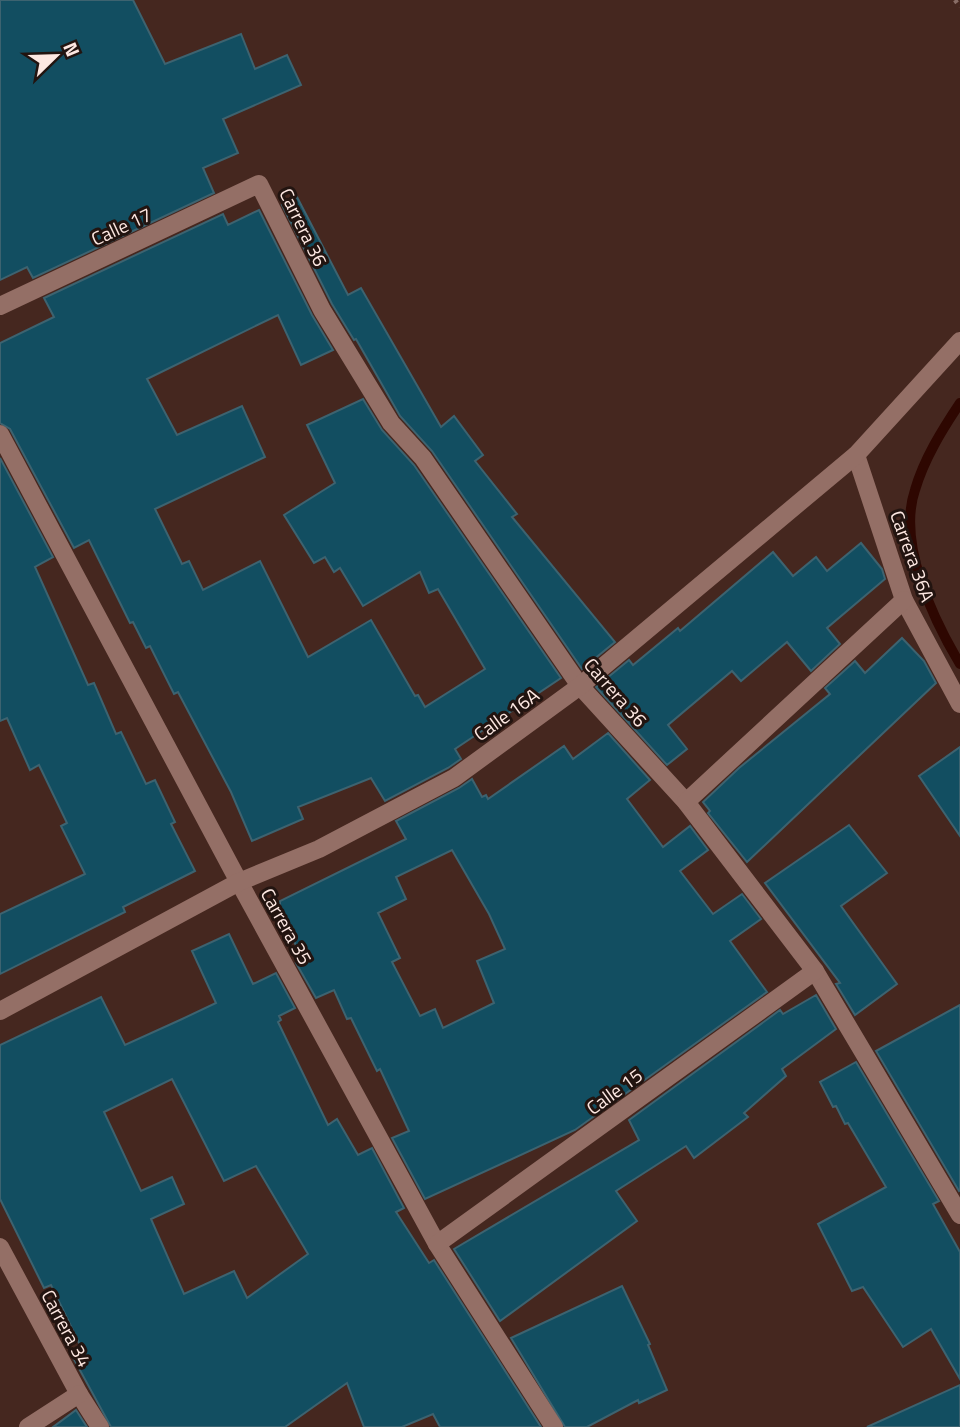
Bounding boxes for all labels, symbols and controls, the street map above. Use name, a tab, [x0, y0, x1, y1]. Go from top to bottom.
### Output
north arrow	[21, 21, 91, 91]
text: N	[56, 37, 88, 61]
street label: Carrera 36	[273, 183, 335, 271]
street label: Calle 17	[86, 199, 156, 253]
street label: Carrera 36A	[883, 506, 943, 606]
street label: Carrera 36	[578, 651, 654, 733]
street label: Calle 16A	[467, 680, 545, 748]
street label: Carrera 35	[254, 882, 320, 970]
street label: Calle 15	[580, 1061, 648, 1121]
street label: Carrera 34	[34, 1284, 100, 1372]

